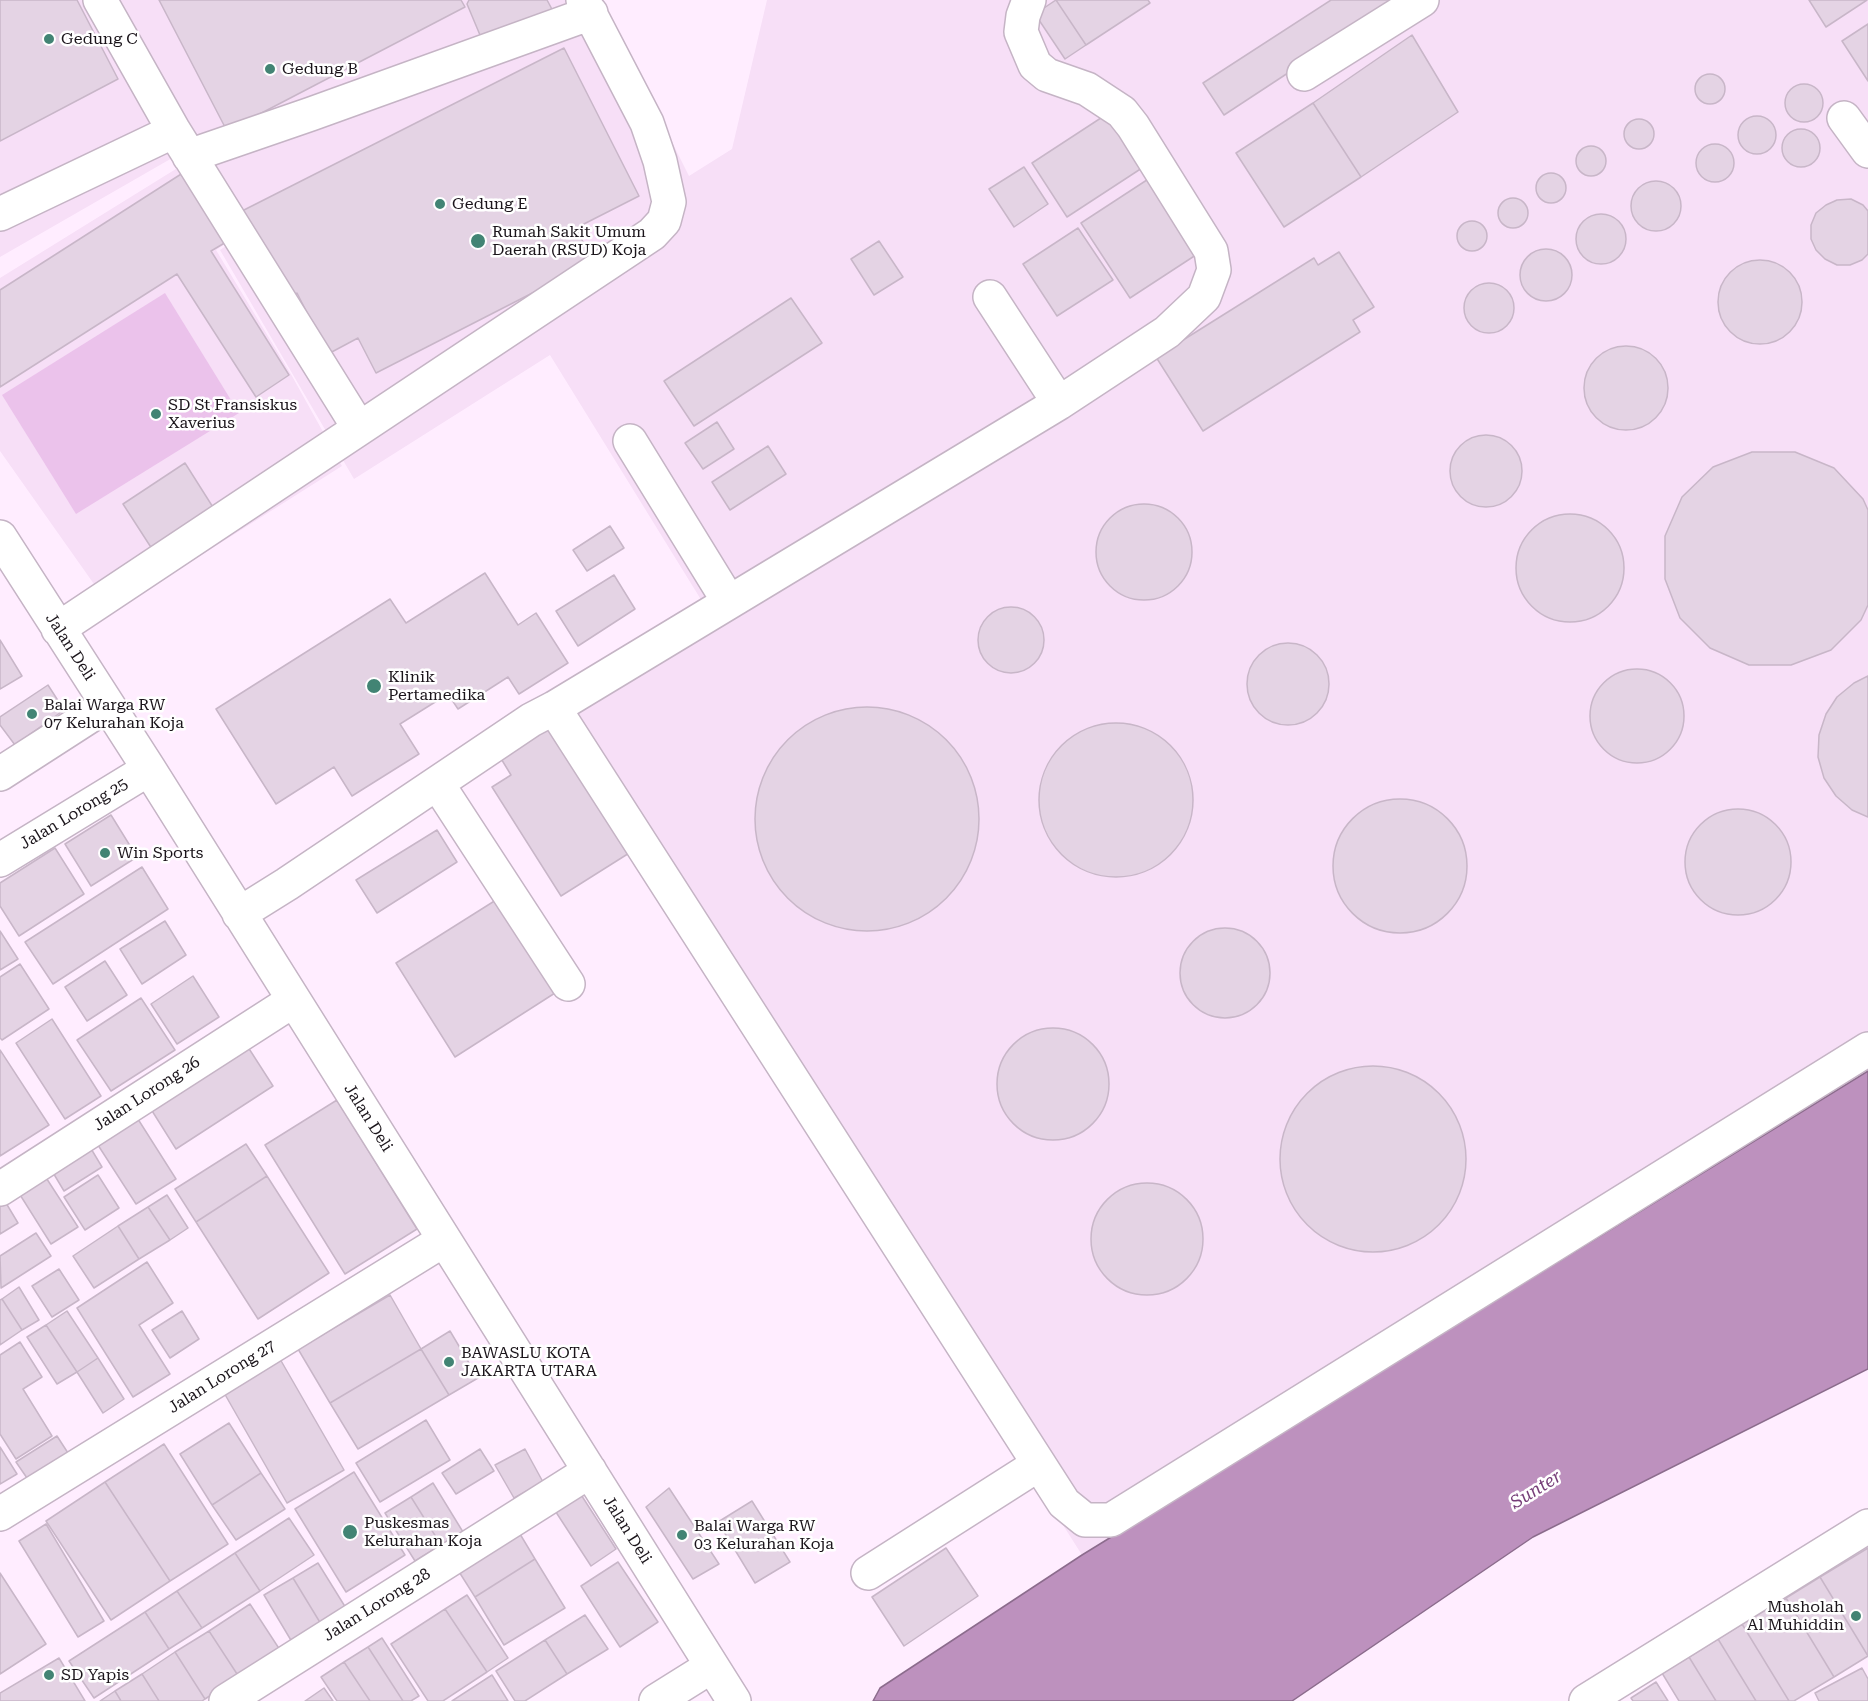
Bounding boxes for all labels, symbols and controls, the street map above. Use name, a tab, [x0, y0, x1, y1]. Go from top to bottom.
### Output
place label: Gedung C	[61, 29, 138, 49]
marker: Gedung C	[42, 32, 56, 46]
place label: Gedung B	[282, 59, 358, 79]
marker: Gedung B	[263, 62, 277, 76]
place label: Gedung E	[452, 194, 528, 214]
marker: Gedung E	[433, 197, 447, 211]
place label: Rumah Sakit Umum Daerah (RSUD) Koja	[492, 222, 646, 260]
marker: Rumah Sakit Umum Daerah (RSUD) Koja	[469, 232, 487, 250]
place label: SD St Fransiskus Xaverius	[168, 395, 297, 433]
marker: SD St Fransiskus Xaverius	[149, 407, 163, 421]
street label: Jalan Deli	[41, 610, 99, 684]
place label: Klinik Pertamedika	[388, 667, 485, 705]
marker: Klinik Pertamedika	[365, 677, 383, 695]
place label: Balai Warga RW 07 Kelurahan Koja	[44, 695, 184, 733]
marker: Balai Warga RW 07 Kelurahan Koja	[25, 707, 39, 721]
street label: Jalan Lorong 25	[16, 774, 132, 854]
place label: Win Sports	[117, 843, 203, 863]
marker: Win Sports	[98, 846, 112, 860]
street label: Jalan Lorong 26	[90, 1053, 204, 1135]
street label: Jalan Deli	[340, 1081, 396, 1155]
street label: Jalan Lorong 27	[165, 1336, 279, 1418]
place label: BAWASLU KOTA JAKARTA UTARA	[461, 1343, 597, 1381]
marker: BAWASLU KOTA JAKARTA UTARA	[442, 1355, 456, 1369]
water label: Sunter	[1506, 1466, 1566, 1514]
street label: Jalan Deli	[599, 1493, 655, 1567]
place label: Puskesmas Kelurahan Koja	[364, 1513, 482, 1551]
place label: Balai Warga RW 03 Kelurahan Koja	[694, 1516, 834, 1554]
marker: Puskesmas Kelurahan Koja	[341, 1523, 359, 1541]
marker: Balai Warga RW 03 Kelurahan Koja	[675, 1528, 689, 1542]
street label: Jalan Lorong 28	[320, 1564, 434, 1646]
place label: Musholah Al Muhiddin	[1747, 1597, 1844, 1635]
marker: Musholah Al Muhiddin	[1849, 1609, 1863, 1623]
place label: SD Yapis	[61, 1665, 129, 1685]
marker: SD Yapis	[42, 1668, 56, 1682]

